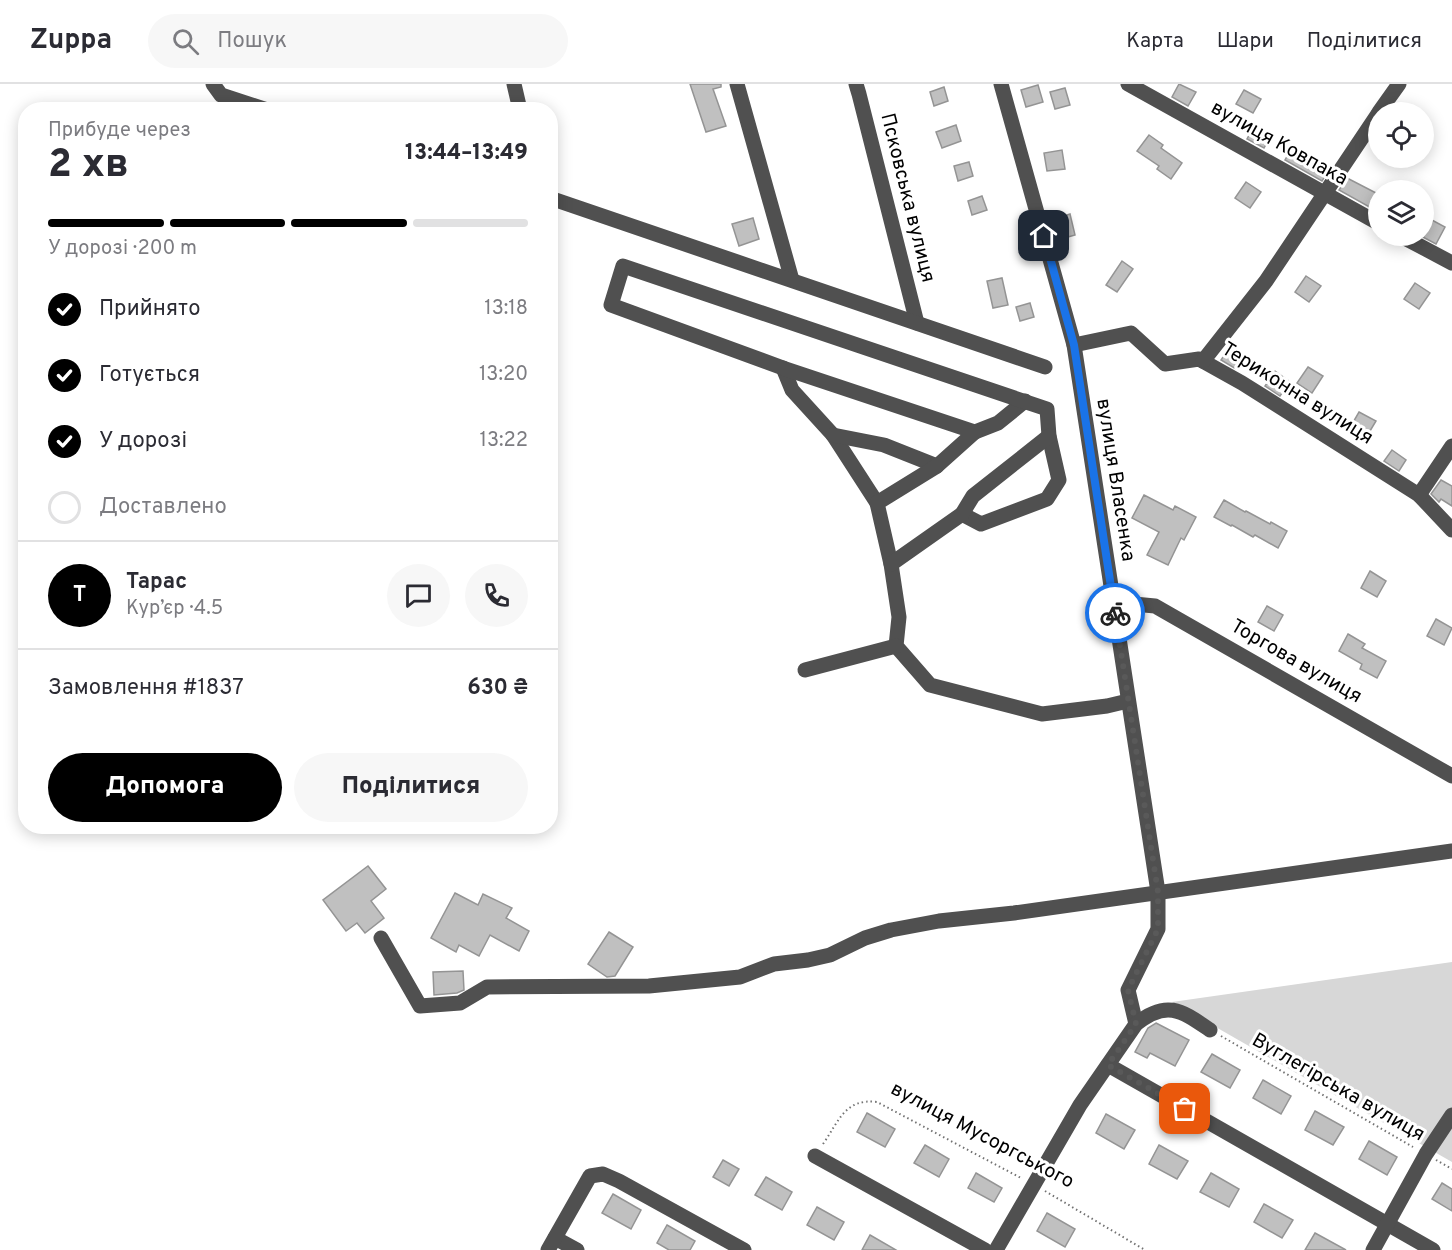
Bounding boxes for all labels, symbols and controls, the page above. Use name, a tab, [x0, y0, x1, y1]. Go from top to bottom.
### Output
search box	[148, 14, 568, 68]
text: Zuppa	[30, 23, 112, 59]
icon: search	[169, 25, 202, 58]
text: Пошук	[217, 28, 287, 55]
text: Карта	[1126, 28, 1184, 55]
text: Шари	[1217, 28, 1274, 55]
text: Поділитися	[1307, 28, 1422, 55]
street label: вулиця Ковпака	[1206, 96, 1352, 192]
map controls	[1368, 102, 1434, 246]
button: locate	[1368, 102, 1434, 168]
street label: Псковська вулиця	[873, 111, 941, 285]
text: Прибуде через	[48, 118, 191, 144]
text: 13:44–13:49	[405, 140, 528, 167]
text: 2 хв	[48, 142, 129, 191]
button: layers	[1368, 180, 1434, 246]
pin	[1018, 210, 1069, 261]
icon: home	[1027, 219, 1060, 252]
text: У дорозі · 200 m	[48, 236, 197, 262]
icon: check	[48, 293, 81, 326]
text: Прийнято	[99, 296, 200, 323]
text: 13:18	[484, 296, 528, 322]
street label: Териконна вулиця	[1216, 337, 1378, 451]
icon: check	[48, 359, 81, 392]
text: Готується	[99, 362, 200, 389]
text: 13:20	[479, 362, 528, 388]
street label: вулиця Власенка	[1089, 397, 1141, 563]
icon: check	[48, 425, 81, 458]
text: У дорозі	[99, 428, 187, 455]
text: 13:22	[480, 428, 528, 454]
text: Доставлено	[99, 494, 227, 521]
button: chat	[387, 564, 450, 627]
button: phone	[465, 564, 528, 627]
text: Тарас	[126, 569, 187, 596]
text: Т	[73, 582, 86, 609]
courier	[1085, 583, 1145, 643]
text: Кур’єр · 4.5	[126, 596, 223, 622]
icon: bike	[1099, 597, 1132, 630]
street label: Торгова вулиця	[1226, 614, 1366, 710]
text: Замовлення #1837	[48, 675, 244, 702]
text: 630 ₴	[467, 675, 528, 702]
button: Допомога	[48, 753, 282, 822]
button: Поділитися	[294, 753, 528, 822]
street label: Вуглегірська вулиця	[1247, 1028, 1429, 1148]
street label: вулиця Мусоргського	[886, 1077, 1078, 1195]
pin	[1159, 1083, 1210, 1134]
icon: bag	[1168, 1092, 1201, 1125]

